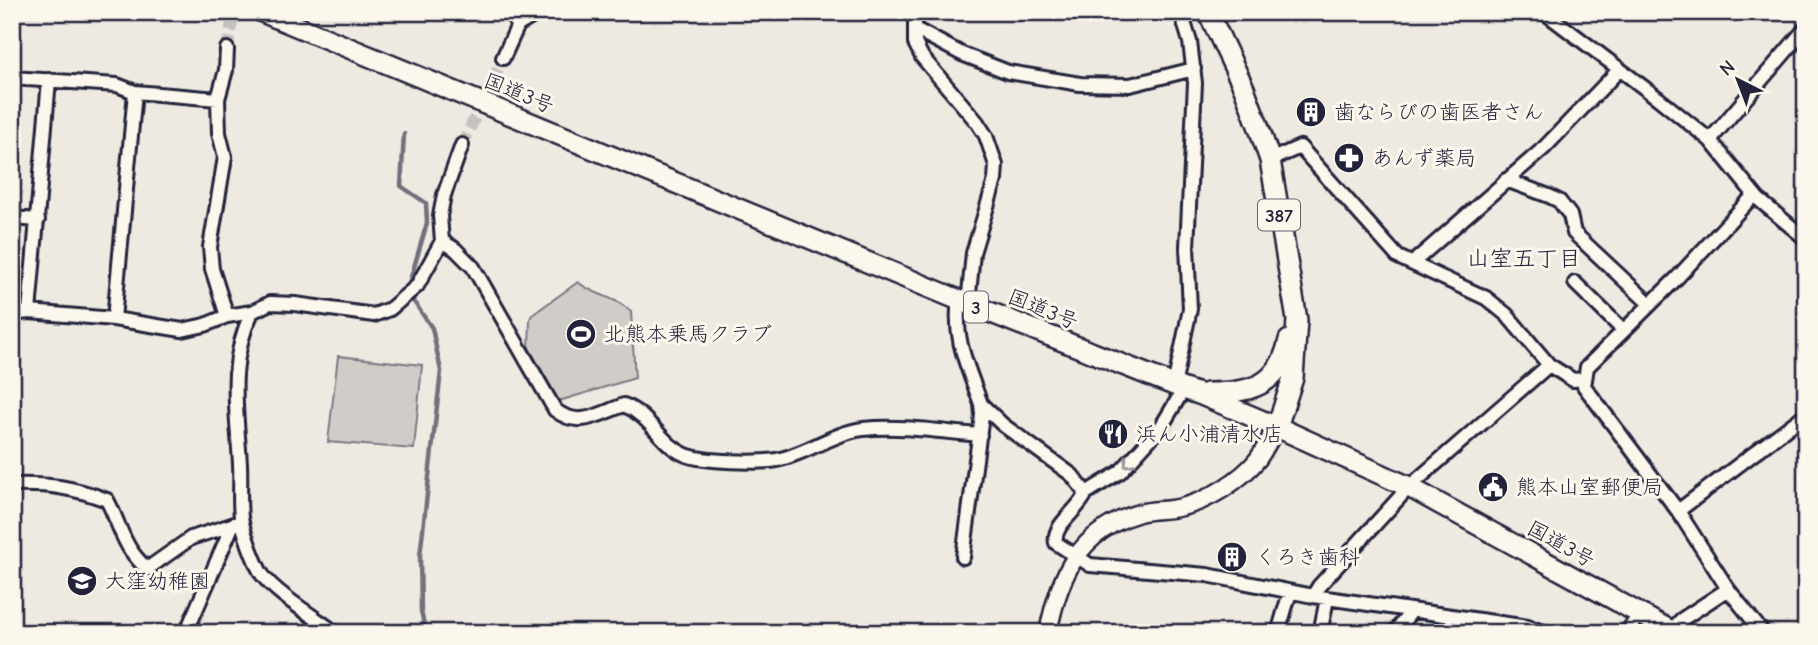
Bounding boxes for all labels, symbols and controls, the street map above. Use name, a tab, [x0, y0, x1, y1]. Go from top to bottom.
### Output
north arrow	[1702, 46, 1772, 116]
text: N	[1715, 56, 1739, 80]
street label: 国道3号	[480, 68, 558, 118]
building icon: 歯ならびの歯医者さん	[1294, 95, 1328, 129]
place label: 歯ならびの歯医者さん	[1334, 100, 1544, 124]
pharmacy icon: あんず薬局	[1332, 141, 1366, 175]
place label: あんず薬局	[1372, 146, 1476, 170]
road number: 387	[1258, 200, 1300, 230]
district label: 山室五丁目	[1467, 245, 1582, 272]
street label: 国道3号	[1004, 284, 1082, 334]
road number: 3	[964, 292, 988, 322]
sports icon: 北熊本乗馬クラブ	[564, 317, 598, 351]
place label: 北熊本乗馬クラブ	[604, 322, 772, 346]
restaurant icon: 浜ん小浦清水店	[1096, 417, 1130, 451]
place label: 浜ん小浦清水店	[1136, 422, 1283, 446]
one-way arrow	[1124, 455, 1136, 468]
public building icon: 熊本山室郵便局	[1476, 470, 1510, 504]
place label: 熊本山室郵便局	[1516, 475, 1663, 499]
street label: 国道3号	[1523, 516, 1599, 572]
building icon: くろき歯科	[1215, 540, 1249, 574]
place label: くろき歯科	[1255, 545, 1360, 569]
school or university icon: 大窪幼稚園	[65, 564, 99, 598]
place label: 大窪幼稚園	[105, 569, 210, 593]

